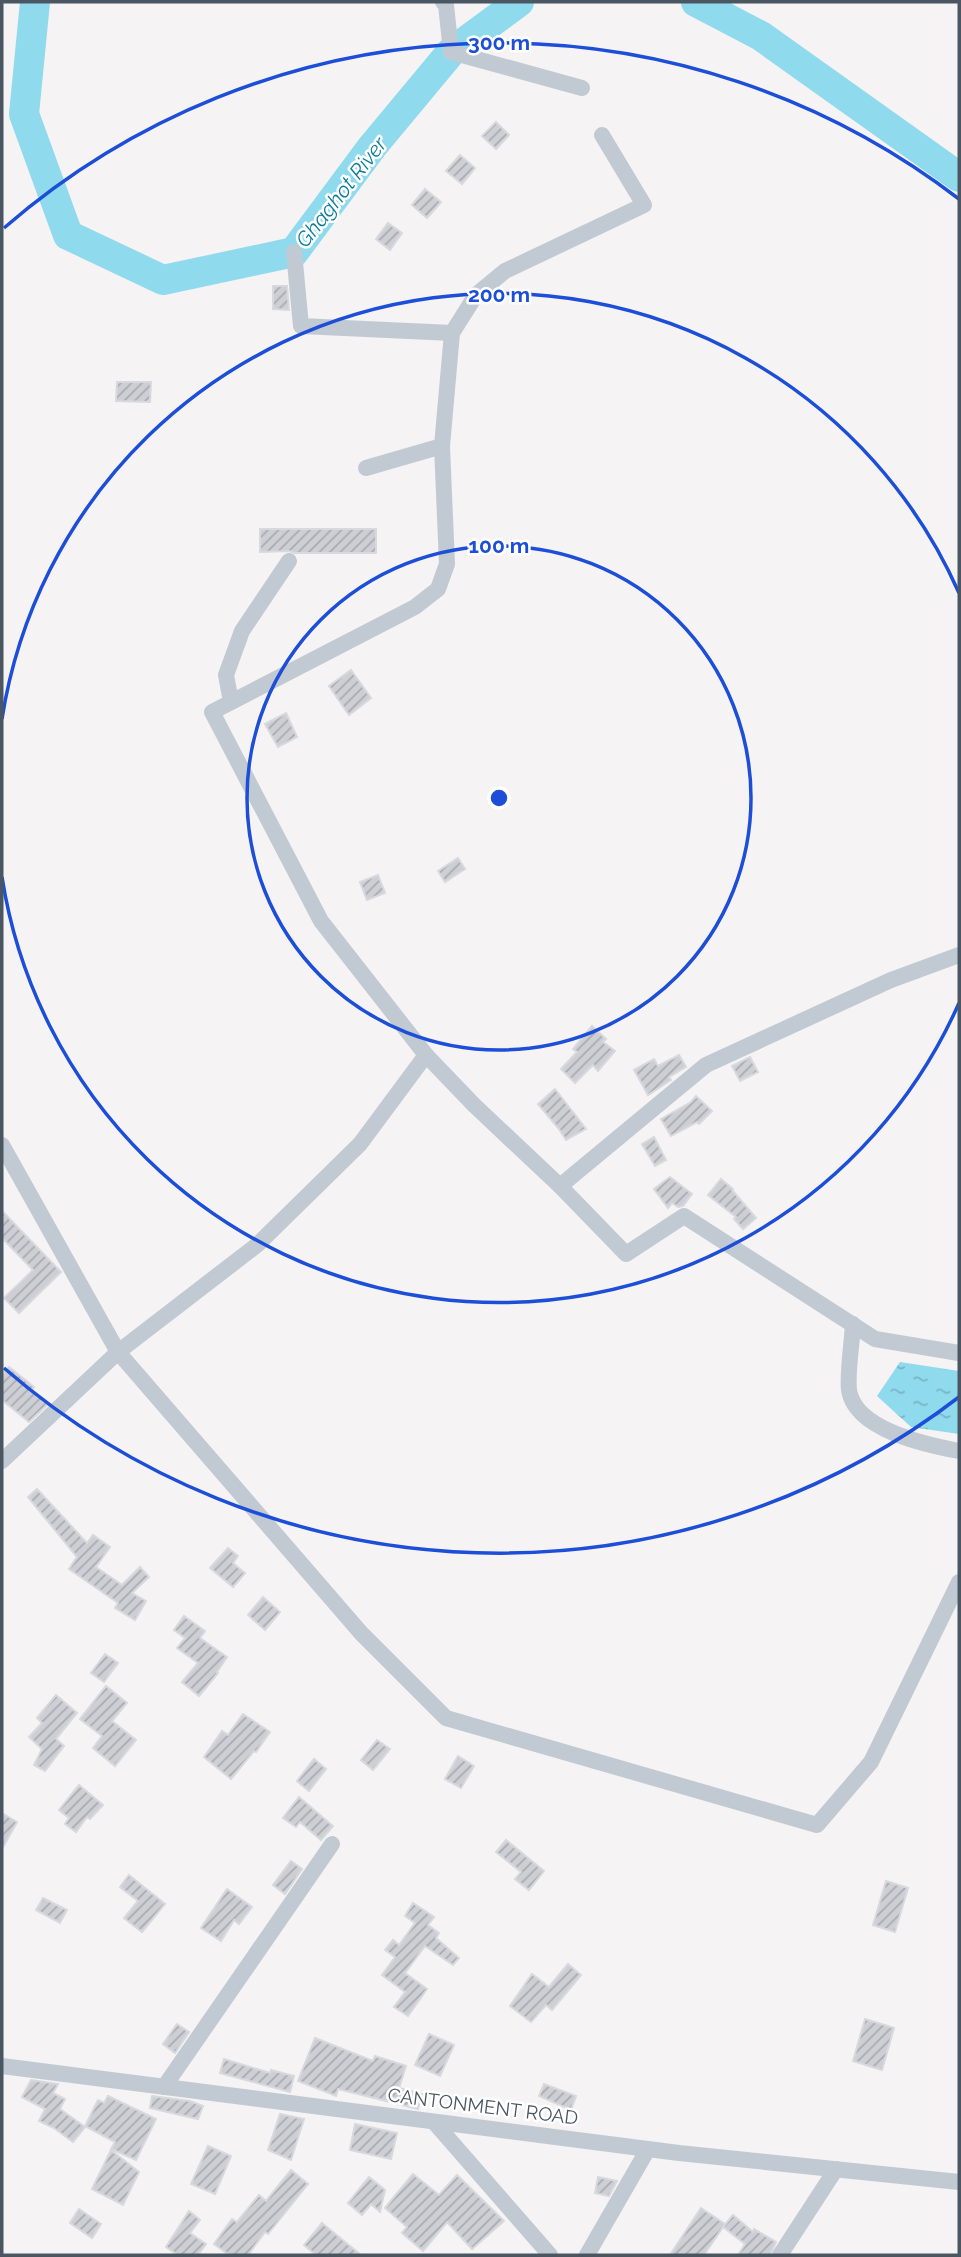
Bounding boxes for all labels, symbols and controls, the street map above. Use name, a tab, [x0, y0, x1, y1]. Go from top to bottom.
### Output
text: 300 m	[468, 30, 530, 55]
water label: Ghaghot River	[290, 131, 392, 252]
text: 200 m	[468, 282, 530, 307]
text: 100 m	[469, 533, 529, 558]
centre of rings	[487, 786, 511, 810]
street label: CANTONMENT ROAD	[386, 2083, 580, 2129]

